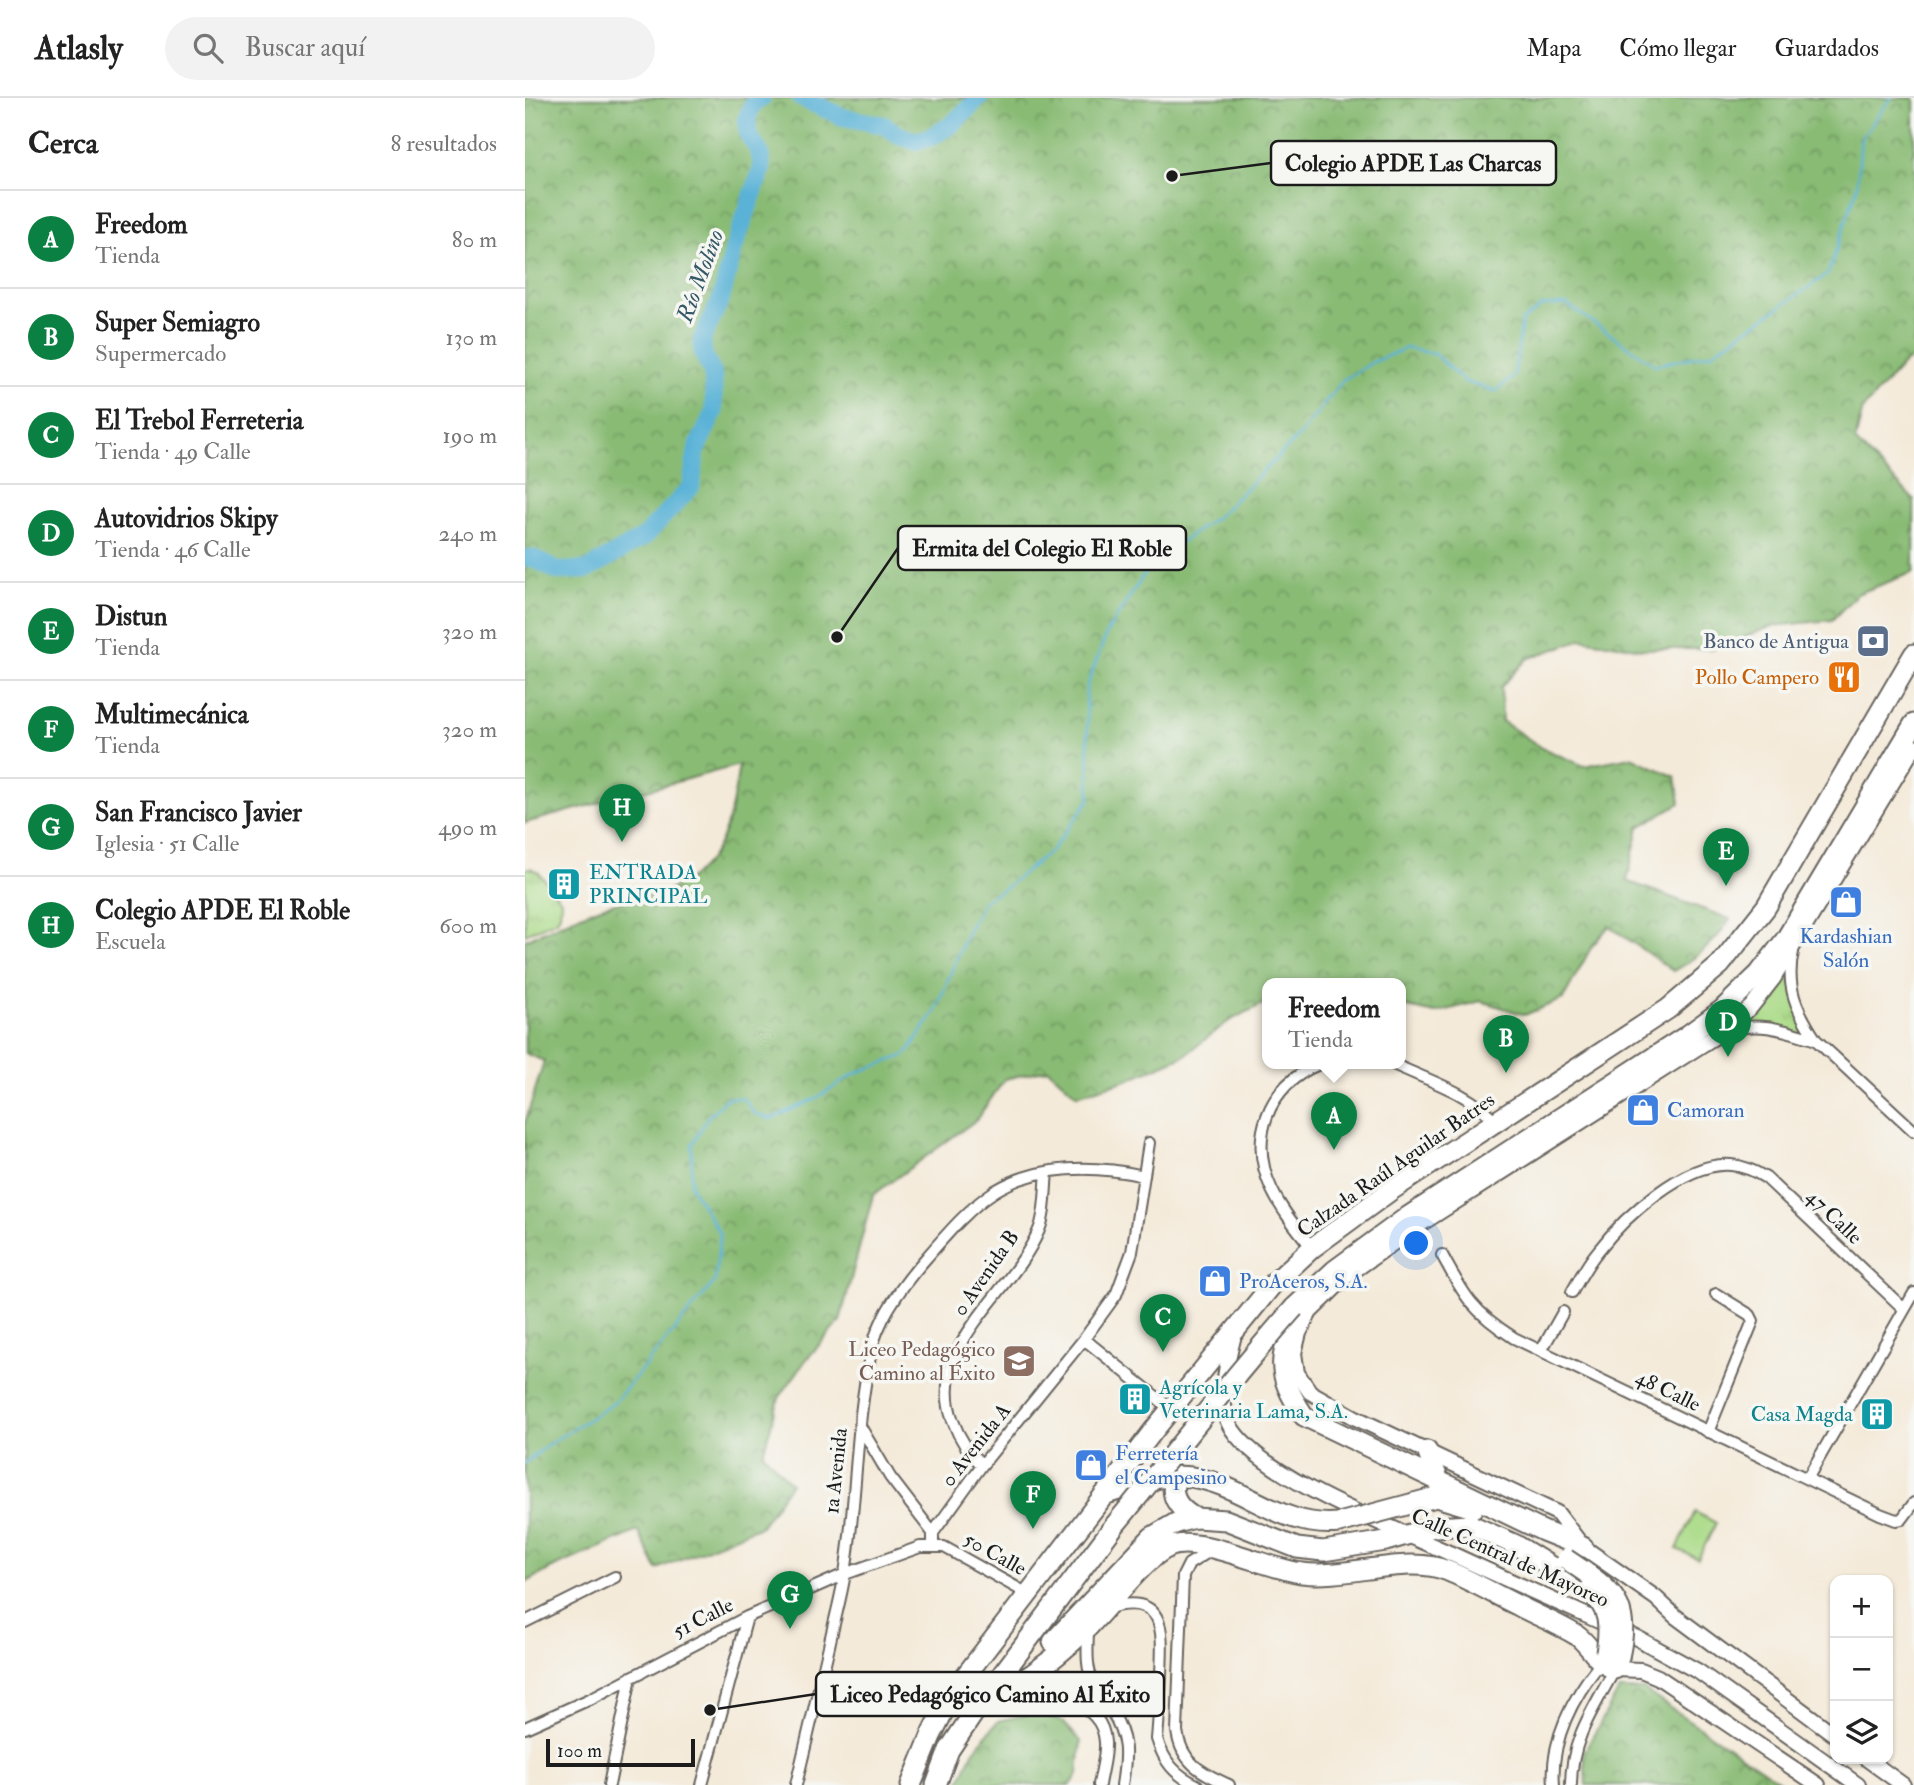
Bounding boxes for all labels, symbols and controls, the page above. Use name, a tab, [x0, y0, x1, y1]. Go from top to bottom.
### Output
search box	[165, 17, 655, 80]
text: Atlasly	[35, 28, 123, 69]
icon: search	[189, 29, 227, 67]
text: Buscar aquí	[245, 32, 365, 64]
text: Mapa	[1526, 33, 1581, 64]
text: Cómo llegar	[1619, 33, 1736, 64]
text: Guardados	[1774, 33, 1879, 64]
text: Cerca	[28, 125, 98, 162]
text: 8 resultados	[391, 129, 497, 158]
callout: Colegio APDE Las Charcas	[1271, 141, 1556, 185]
text: Colegio APDE Las Charcas	[1285, 149, 1541, 179]
text: Freedom	[95, 209, 188, 241]
text: A	[44, 225, 58, 254]
text: 80 m	[452, 225, 497, 254]
water label: Río Molino	[670, 226, 730, 327]
text: Tienda	[95, 241, 160, 270]
text: Super Semiagro	[95, 307, 260, 339]
text: B	[43, 323, 59, 352]
text: 130 m	[445, 323, 497, 352]
text: Supermercado	[95, 339, 226, 368]
text: El Trebol Ferreteria	[95, 405, 303, 437]
text: C	[43, 421, 59, 450]
text: 190 m	[443, 421, 497, 450]
text: Tienda · 49 Calle	[95, 437, 251, 466]
text: Autovidrios Skipy	[95, 503, 278, 535]
text: D	[42, 519, 60, 548]
text: 240 m	[438, 519, 497, 548]
callout: Ermita del Colegio El Roble	[898, 526, 1186, 570]
text: Ermita del Colegio El Roble	[912, 534, 1172, 564]
text: Tienda · 46 Calle	[95, 535, 251, 564]
text: Distun	[95, 601, 167, 633]
text: E	[43, 617, 59, 646]
text: 320 m	[442, 617, 497, 646]
bank icon: Banco de Antigua	[1854, 622, 1892, 660]
place label: Banco de Antigua	[1703, 628, 1849, 655]
text: Tienda	[95, 633, 160, 662]
restaurant icon: Pollo Campero	[1825, 658, 1863, 696]
place label: Pollo Campero	[1695, 664, 1819, 691]
text: Multimecánica	[95, 699, 249, 731]
text: F	[44, 715, 58, 744]
text: 320 m	[442, 715, 497, 744]
text: Tienda	[95, 731, 160, 760]
pin: H	[599, 784, 645, 842]
text: San Francisco Javier	[95, 797, 302, 829]
text: G	[41, 813, 61, 842]
text: 490 m	[438, 813, 497, 842]
pin: E	[1703, 828, 1749, 886]
text: Iglesia · 51 Calle	[95, 829, 239, 858]
place label: ENTRADA PRINCIPAL	[589, 859, 707, 910]
building icon: ENTRADA PRINCIPAL	[545, 865, 583, 903]
shop icon: Kardashian Salón	[1827, 883, 1865, 921]
text: Colegio APDE El Roble	[95, 895, 350, 927]
text: H	[42, 911, 60, 940]
text: 600 m	[439, 911, 497, 940]
place label: Kardashian Salón	[1799, 923, 1893, 974]
text: Escuela	[95, 927, 166, 956]
popup	[1262, 978, 1406, 1069]
text: Freedom	[1288, 993, 1380, 1025]
pin: D	[1705, 999, 1751, 1057]
pin: B	[1483, 1015, 1529, 1073]
text: Tienda	[1288, 1025, 1353, 1054]
street label: Calzada Raúl Aguilar Batres	[1292, 1087, 1500, 1243]
shop icon: Camoran	[1624, 1091, 1662, 1129]
pin: A	[1311, 1092, 1357, 1150]
place label: Camoran	[1667, 1097, 1745, 1124]
street label: 47 Calle	[1800, 1184, 1868, 1251]
street label: 0 Avenida B	[947, 1225, 1025, 1321]
your location	[1399, 1226, 1433, 1260]
shop icon: ProAceros, S.A.	[1196, 1262, 1234, 1300]
place label: ProAceros, S.A.	[1239, 1268, 1368, 1295]
pin: C	[1140, 1294, 1186, 1352]
place label: Liceo Pedagógico Camino al Éxito	[848, 1336, 995, 1387]
school or university icon: Liceo Pedagógico Camino al Éxito	[1000, 1342, 1038, 1380]
street label: 48 Calle	[1631, 1364, 1705, 1418]
place label: Agrícola y Veterinaria Lama, S.A.	[1158, 1374, 1348, 1425]
building icon: Agrícola y Veterinaria Lama, S.A.	[1116, 1380, 1154, 1418]
building icon: Casa Magda	[1858, 1395, 1896, 1433]
street label: 0 Avenida A	[935, 1398, 1017, 1492]
place label: Casa Magda	[1751, 1401, 1853, 1428]
street label: 1a Avenida	[818, 1426, 854, 1515]
place label: Ferretería el Campesino	[1115, 1440, 1227, 1491]
shop icon: Ferretería el Campesino	[1072, 1446, 1110, 1484]
pin: F	[1010, 1471, 1056, 1529]
street label: Calle Central de Mayoreo	[1407, 1502, 1613, 1614]
street label: 50 Calle	[959, 1526, 1031, 1582]
pin: G	[767, 1571, 813, 1629]
map controls	[1830, 1575, 1893, 1764]
button: +	[1830, 1575, 1893, 1638]
street label: 51 Calle	[668, 1591, 738, 1645]
button: −	[1830, 1638, 1893, 1701]
callout: Liceo Pedagógico Camino Al Éxito	[816, 1672, 1164, 1716]
text: Liceo Pedagógico Camino Al Éxito	[830, 1679, 1150, 1710]
button: layers	[1830, 1701, 1893, 1764]
scale bar	[546, 1736, 695, 1768]
text: 100 m	[557, 1739, 602, 1763]

